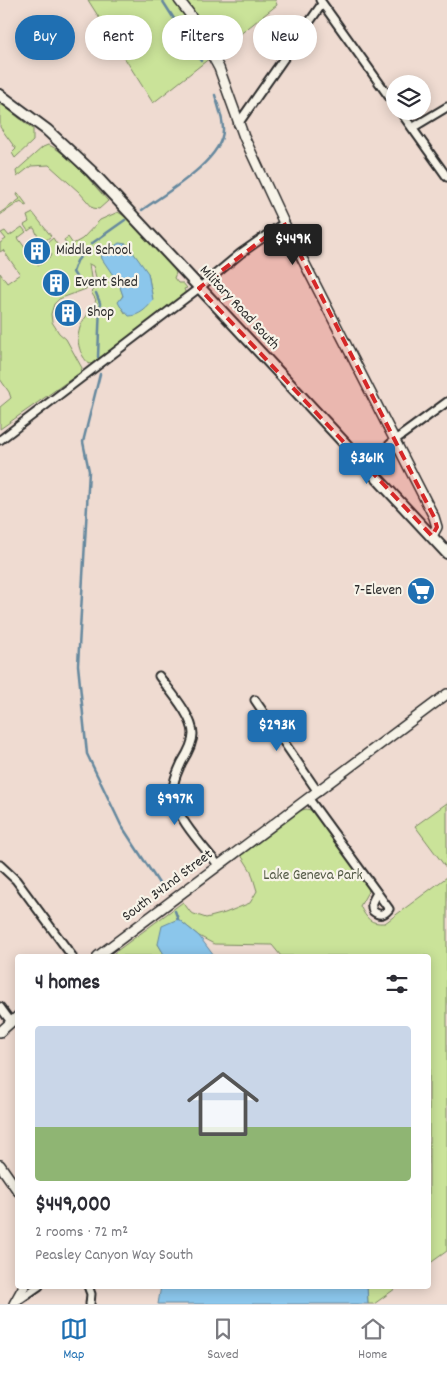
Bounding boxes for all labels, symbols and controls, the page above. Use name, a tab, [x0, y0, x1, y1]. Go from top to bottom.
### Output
chip: Buy	[15, 15, 75, 60]
chip: Rent	[85, 15, 152, 60]
chip: Filters	[162, 15, 243, 60]
chip: New	[253, 15, 317, 60]
map controls	[386, 75, 431, 120]
button: layers	[386, 75, 431, 120]
pin: $449K	[258, 224, 328, 266]
text: $449K	[275, 228, 311, 251]
building icon: Middle School	[22, 236, 52, 266]
place label: Middle School	[56, 240, 132, 262]
street label: Military Road South	[194, 261, 284, 356]
building icon: Event Shed	[41, 268, 71, 298]
place label: Event Shed	[75, 272, 138, 294]
building icon: Shop	[53, 298, 83, 328]
place label: Shop	[87, 302, 114, 324]
pin: $361K	[332, 442, 402, 485]
text: $361K	[350, 447, 384, 470]
supermarket icon: 7-Eleven	[406, 576, 436, 606]
place label: 7-Eleven	[354, 580, 402, 602]
pin: $293K	[242, 710, 312, 752]
text: $293K	[259, 714, 295, 737]
pin: $997K	[140, 784, 210, 826]
text: $997K	[157, 788, 193, 811]
street label: South 342nd Street	[118, 844, 218, 928]
park label: Lake Geneva Park	[263, 865, 363, 887]
text: 4 homes	[35, 969, 100, 999]
icon: filters	[383, 970, 411, 998]
icon: home	[178, 1059, 268, 1149]
text: $449,000	[35, 1191, 111, 1221]
text: 2 rooms · 72 m²	[35, 1221, 128, 1244]
text: Peasley Canyon Way South	[35, 1244, 193, 1267]
tab: Map	[60, 1315, 88, 1365]
tab: Saved	[207, 1315, 239, 1365]
tab: Home	[358, 1315, 387, 1365]

